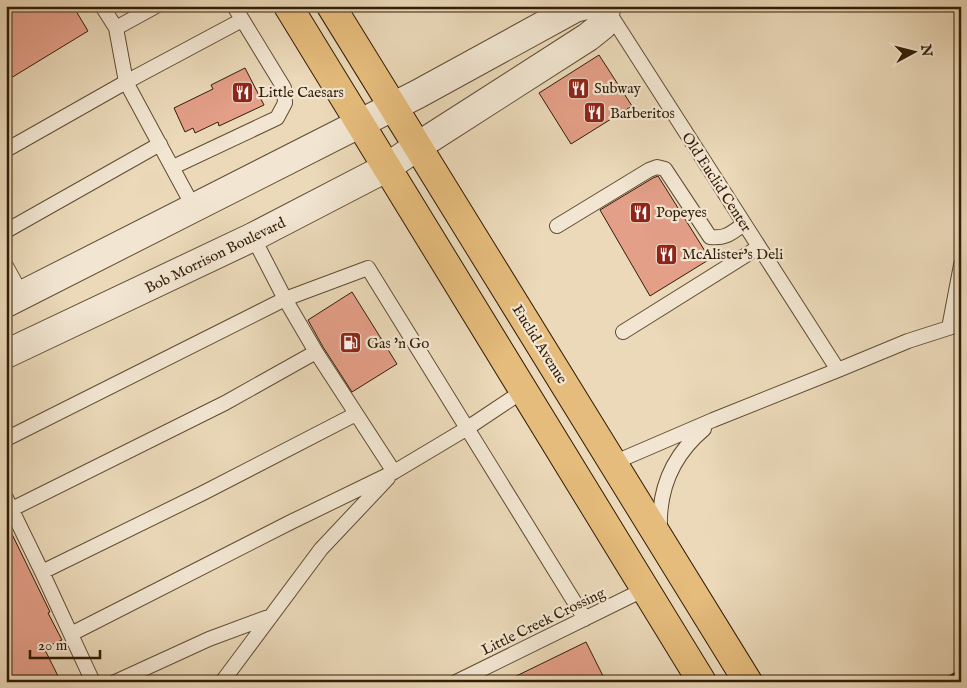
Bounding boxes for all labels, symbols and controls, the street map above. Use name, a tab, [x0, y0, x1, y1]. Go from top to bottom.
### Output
north arrow	[890, 28, 940, 78]
text: N	[916, 42, 936, 58]
restaurant icon: Subway	[566, 76, 590, 100]
place label: Subway	[594, 79, 641, 98]
restaurant icon: Little Caesars	[230, 80, 254, 104]
place label: Little Caesars	[258, 83, 344, 102]
restaurant icon: Barberitos	[582, 101, 606, 125]
place label: Barberitos	[610, 104, 675, 123]
street label: Old Euclid Center	[677, 129, 756, 236]
restaurant icon: Popeyes	[628, 200, 652, 224]
place label: Popeyes	[656, 203, 707, 222]
street label: Bob Morrison Boulevard	[142, 213, 290, 298]
restaurant icon: McAlister's Deli	[654, 242, 678, 266]
place label: McAlister's Deli	[682, 245, 783, 264]
street label: Euclid Avenue	[508, 301, 571, 387]
fuel station icon: Gas 'n Go	[339, 331, 363, 355]
place label: Gas 'n Go	[367, 334, 429, 353]
street label: Little Creek Crossing	[478, 583, 609, 660]
scale bar	[30, 628, 100, 660]
text: 20 m	[38, 636, 68, 655]

